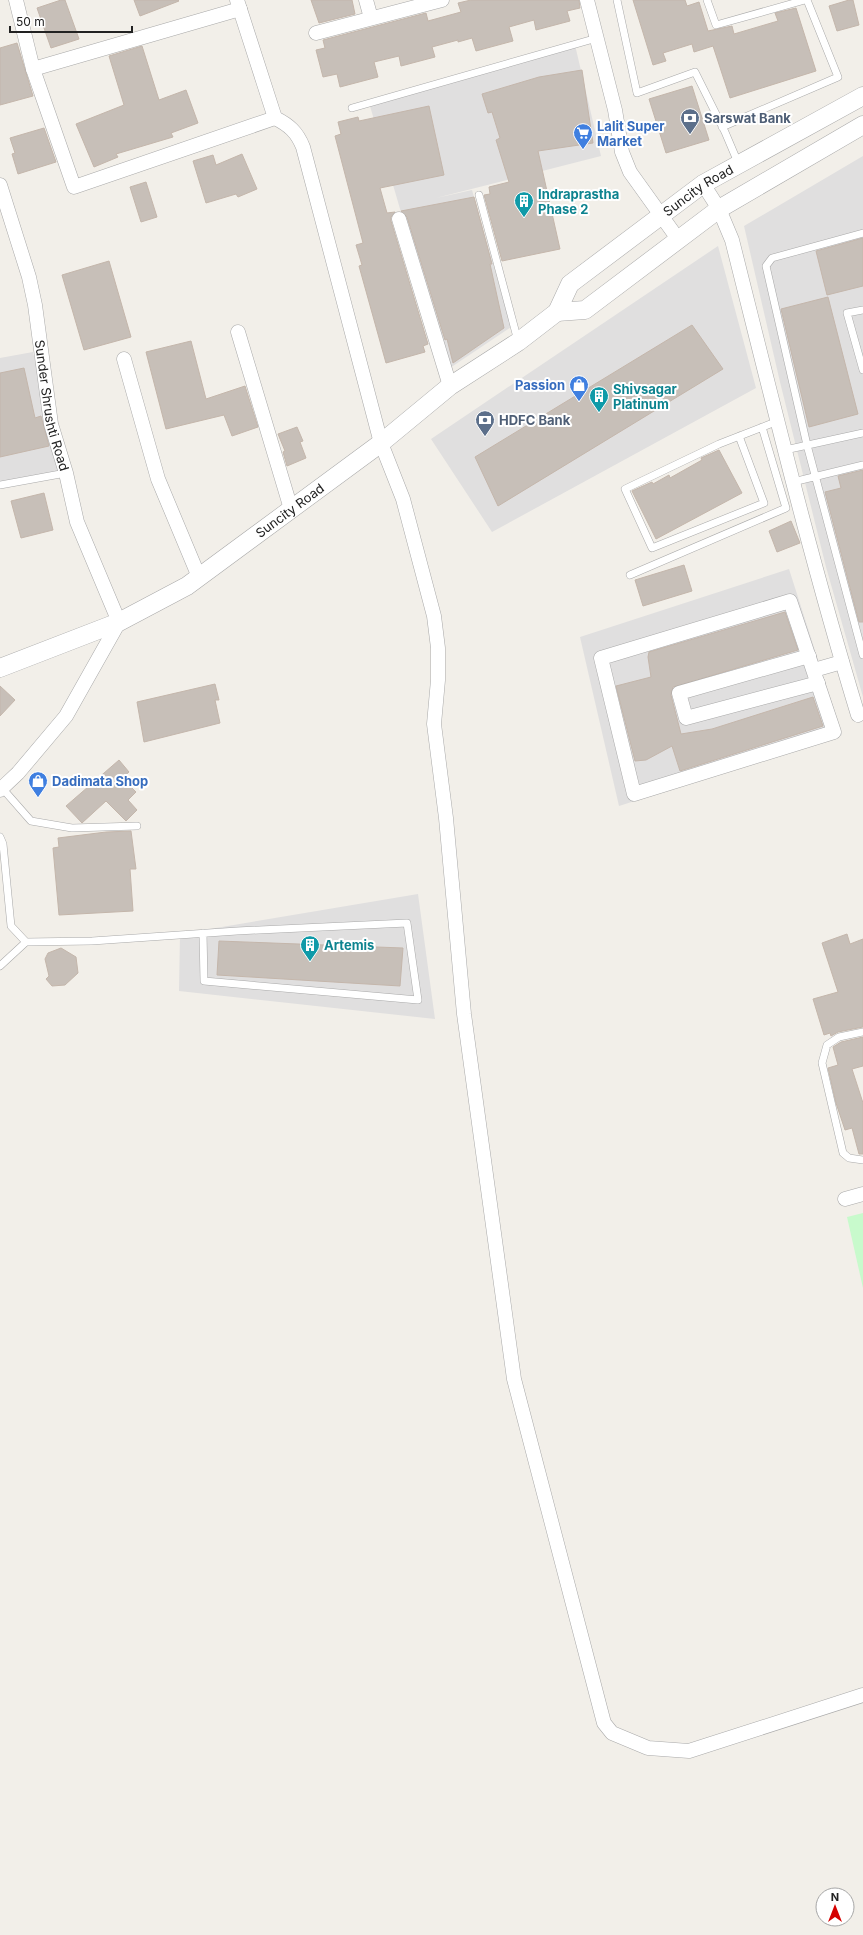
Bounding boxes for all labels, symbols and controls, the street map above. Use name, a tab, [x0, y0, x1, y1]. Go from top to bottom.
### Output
scale bar	[10, 8, 132, 34]
text: 50 m	[16, 14, 45, 29]
bank icon: Sarswat Bank	[679, 107, 701, 135]
place label: Sarswat Bank	[704, 110, 791, 126]
place label: Lalit Super Market	[597, 118, 665, 149]
supermarket icon: Lalit Super Market	[572, 122, 594, 150]
street label: Suncity Road	[660, 161, 736, 219]
place label: Indraprastha Phase 2	[538, 186, 619, 217]
building icon: Indraprastha Phase 2	[513, 190, 535, 218]
street label: Sunder Shrushti Road	[32, 339, 73, 473]
shop icon: Passion	[568, 374, 590, 402]
place label: Passion	[515, 377, 565, 393]
place label: Shivsagar Platinum	[613, 381, 678, 412]
building icon: Shivsagar Platinum	[588, 385, 610, 413]
bank icon: HDFC Bank	[474, 409, 496, 437]
place label: HDFC Bank	[499, 412, 571, 428]
street label: Suncity Road	[252, 480, 327, 541]
shop icon: Dadimata Shop	[27, 770, 49, 798]
place label: Dadimata Shop	[52, 773, 148, 789]
building icon: Artemis	[299, 934, 321, 962]
place label: Artemis	[324, 937, 374, 953]
north arrow	[815, 1887, 855, 1927]
text: N	[831, 1890, 839, 1904]

